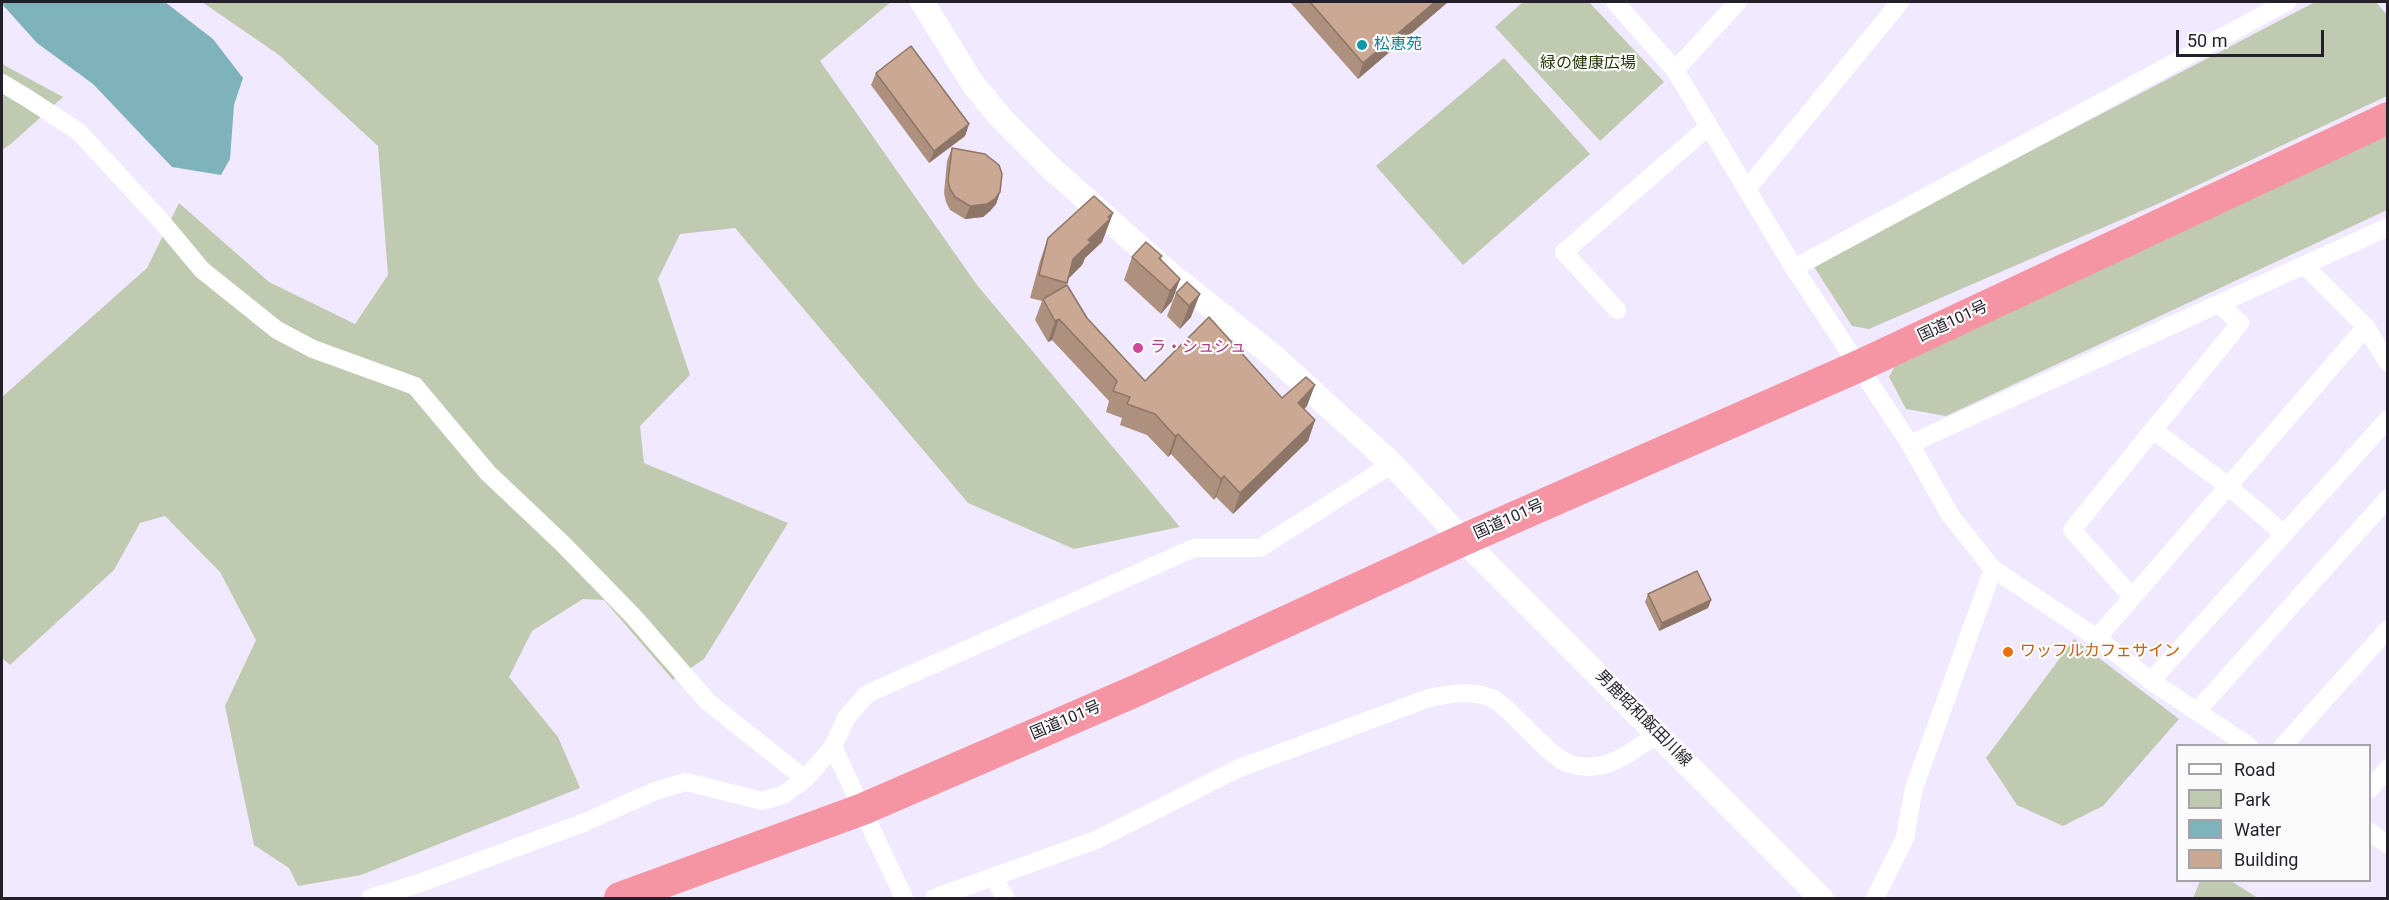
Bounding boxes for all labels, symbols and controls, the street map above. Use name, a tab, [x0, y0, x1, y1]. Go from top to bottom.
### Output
scale bar	[2179, 18, 2328, 56]
text: 50 m	[2187, 30, 2227, 51]
place label: 松恵苑	[1374, 35, 1422, 55]
marker: 松恵苑	[1355, 38, 1369, 52]
park label: 緑の健康広場	[1540, 54, 1636, 74]
street label: 国道101号	[1915, 297, 1991, 347]
place label: ラ・シュシュ	[1150, 338, 1246, 358]
marker: ラ・シュシュ	[1131, 341, 1145, 355]
street label: 国道101号	[1471, 496, 1547, 544]
place label: ワッフルカフェサイン	[2020, 642, 2180, 662]
marker: ワッフルカフェサイン	[2001, 645, 2015, 659]
street label: 男鹿昭和飯田川線	[1591, 667, 1695, 771]
street label: 国道101号	[1028, 698, 1104, 744]
legend	[2176, 744, 2371, 882]
text: Road	[2234, 759, 2275, 780]
text: Park	[2234, 789, 2270, 810]
text: Water	[2234, 819, 2281, 840]
text: Building	[2234, 849, 2298, 870]

